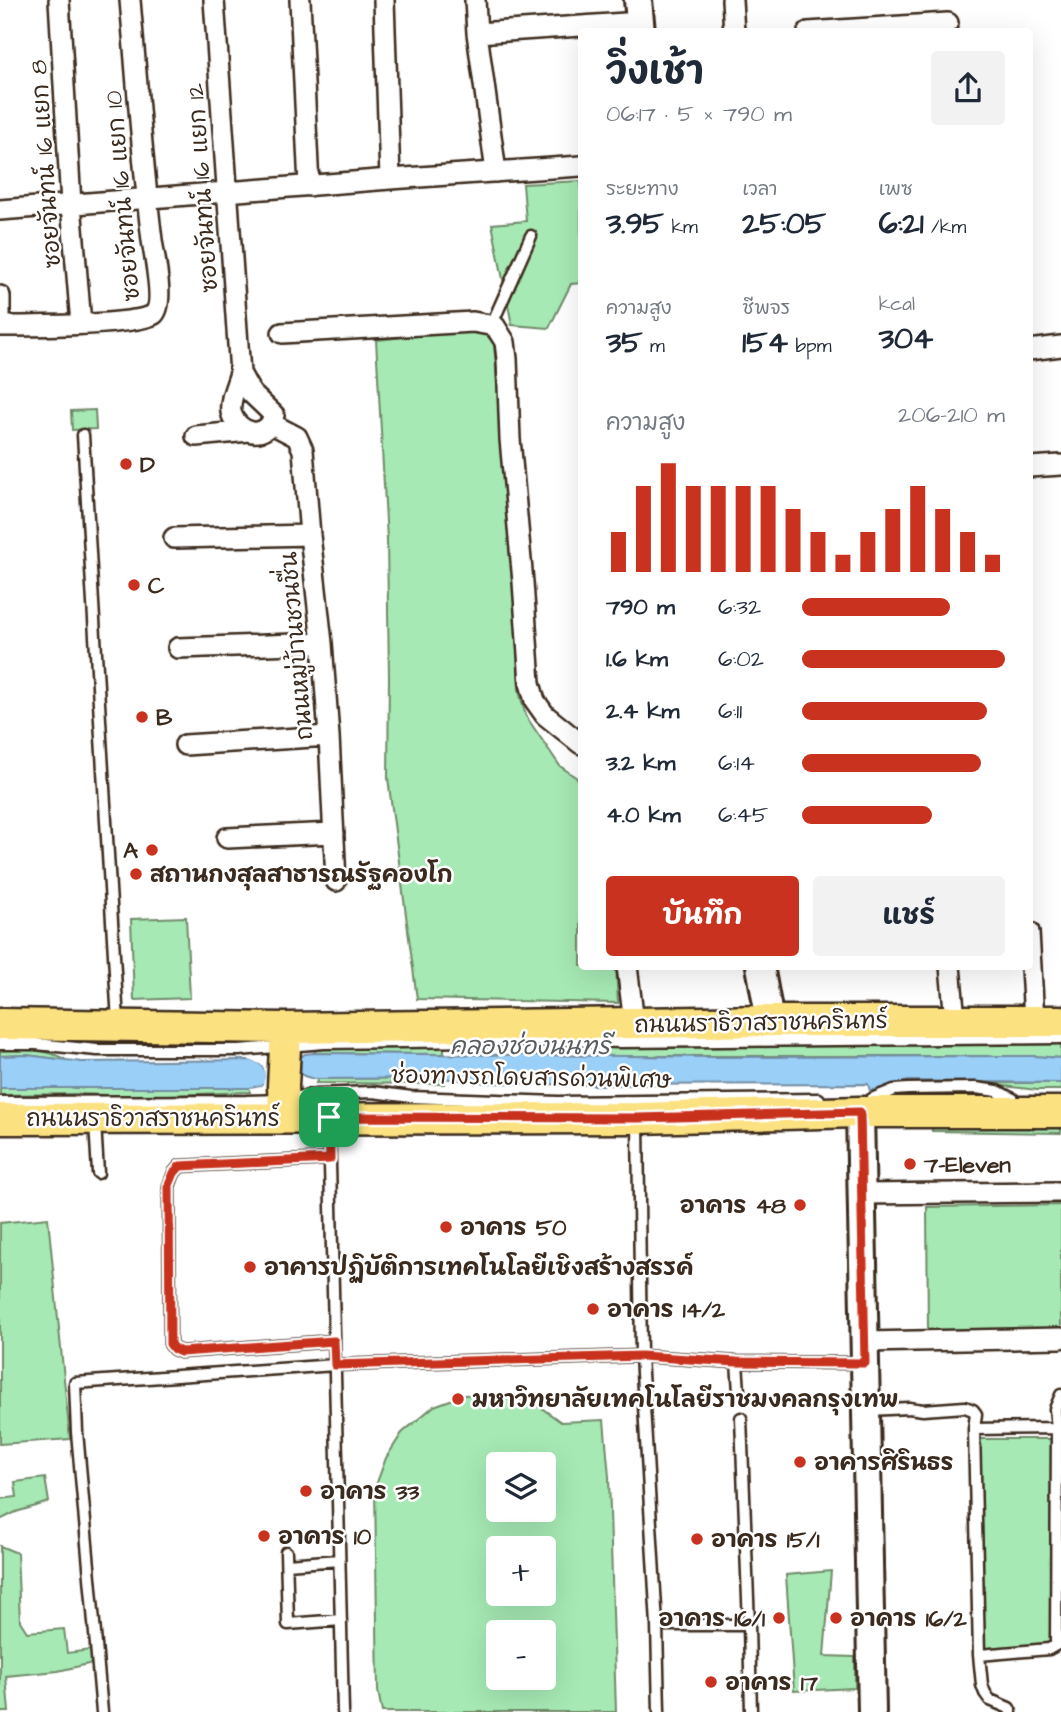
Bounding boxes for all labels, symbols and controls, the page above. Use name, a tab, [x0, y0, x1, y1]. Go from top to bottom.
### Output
text: วิ่งเช้า	[606, 46, 704, 98]
button: share	[931, 51, 1005, 125]
street label: ซอยจันทน์ 16 แยก 8	[22, 59, 69, 269]
street label: ซอยจันทน์ 16 แยก 12	[179, 82, 226, 294]
street label: ซอยจันทน์ 16 แยก 10	[97, 89, 148, 303]
text: 06:17 · 5 × 790 m	[606, 98, 792, 130]
text: ระยะทาง	[606, 176, 679, 203]
text: เวลา	[742, 176, 777, 203]
text: เพซ	[879, 176, 913, 203]
text: 3.95	[606, 203, 664, 245]
text: 25:05	[742, 203, 826, 245]
text: 6:21	[879, 203, 923, 245]
text: km	[664, 214, 698, 241]
text: /km	[923, 214, 966, 241]
text: kcal	[879, 291, 915, 318]
text: ความสูง	[606, 295, 672, 322]
text: ชีพจร	[742, 295, 790, 322]
text: 304	[879, 318, 933, 360]
text: 35	[606, 322, 643, 364]
text: 154	[742, 322, 788, 364]
text: m	[643, 333, 665, 360]
text: bpm	[788, 333, 831, 360]
text: 206–210 m	[898, 399, 1005, 431]
text: ความสูง	[606, 407, 685, 439]
place label: D	[140, 449, 155, 481]
marker: D	[118, 456, 134, 472]
street label: ถนนหมู่บ้านชวนชื่น	[266, 550, 322, 742]
place label: C	[148, 570, 165, 602]
marker: C	[126, 577, 142, 593]
text: 790 m	[606, 591, 675, 623]
text: 6:32	[718, 591, 761, 623]
text: 1.6 km	[606, 643, 668, 675]
text: 6:02	[718, 643, 764, 675]
text: 2.4 km	[606, 695, 679, 727]
text: 6:11	[718, 695, 742, 727]
place label: B	[156, 702, 173, 734]
marker: B	[134, 709, 150, 725]
text: 3.2 km	[606, 747, 675, 779]
text: 6:14	[718, 747, 755, 779]
text: 4.0 km	[606, 799, 681, 831]
text: 6:45	[718, 799, 768, 831]
place label: A	[123, 835, 138, 867]
marker: A	[144, 842, 160, 858]
place label: สถานกงสุลสาธารณรัฐคองโก	[150, 859, 453, 891]
marker: สถานกงสุลสาธารณรัฐคองโก	[128, 866, 144, 882]
button: บันทึก	[606, 876, 799, 956]
button: แชร์	[813, 876, 1005, 956]
street label: ถนนนราธิวาสราชนครินทร์	[634, 1004, 888, 1041]
water label: คลองช่องนนทรี	[450, 1030, 616, 1064]
street label: ช่องทางรถโดยสารด่วนพิเศษ	[390, 1059, 673, 1096]
pin	[299, 1087, 359, 1147]
icon: arrive	[310, 1098, 348, 1136]
street label: ถนนนราธิวาสราชนครินทร์	[26, 1102, 280, 1135]
place label: 7-Eleven	[923, 1149, 1011, 1181]
marker: 7-Eleven	[902, 1156, 918, 1172]
place label: อาคาร 48	[680, 1190, 786, 1222]
marker: อาคาร 48	[792, 1197, 808, 1213]
place label: อาคาร 50	[460, 1212, 567, 1244]
marker: อาคาร 50	[438, 1219, 454, 1235]
place label: อาคารปฏิบัติการเทคโนโลยีเชิงสร้างสรรค์	[264, 1252, 693, 1284]
marker: อาคารปฏิบัติการเทคโนโลยีเชิงสร้างสรรค์	[242, 1259, 258, 1275]
place label: อาคาร 14/2	[607, 1294, 726, 1326]
marker: อาคาร 14/2	[585, 1301, 601, 1317]
place label: มหาวิทยาลัยเทคโนโลยีราชมงคลกรุงเทพ	[472, 1384, 898, 1416]
marker: มหาวิทยาลัยเทคโนโลยีราชมงคลกรุงเทพ	[450, 1391, 466, 1407]
place label: อาคารศิรินธร	[814, 1447, 953, 1479]
map controls	[486, 1452, 556, 1690]
button: layers	[486, 1452, 556, 1522]
marker: อาคารศิรินธร	[792, 1454, 808, 1470]
place label: อาคาร 33	[320, 1476, 419, 1508]
marker: อาคาร 33	[298, 1483, 314, 1499]
place label: อาคาร 10	[278, 1521, 372, 1553]
place label: อาคาร 15/1	[711, 1524, 819, 1556]
marker: อาคาร 10	[256, 1528, 272, 1544]
marker: อาคาร 15/1	[689, 1531, 705, 1547]
button: +	[486, 1536, 556, 1606]
place label: อาคาร 16/1	[658, 1603, 765, 1635]
place label: อาคาร 16/2	[850, 1603, 968, 1635]
marker: อาคาร 16/1	[771, 1610, 787, 1626]
marker: อาคาร 16/2	[828, 1610, 844, 1626]
button: −	[486, 1620, 556, 1690]
place label: อาคาร 17	[725, 1667, 819, 1699]
marker: อาคาร 17	[703, 1674, 719, 1690]

